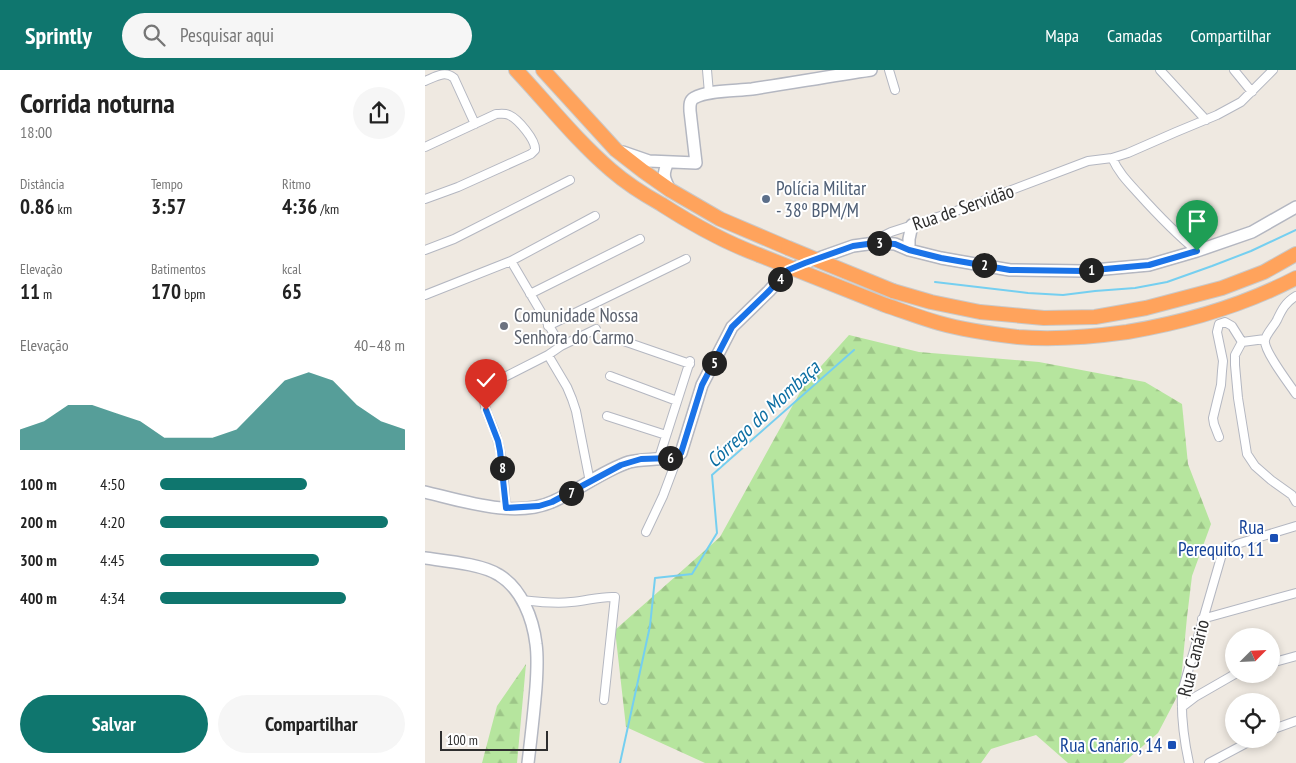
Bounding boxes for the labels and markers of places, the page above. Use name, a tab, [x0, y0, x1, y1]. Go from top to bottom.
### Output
place label: Polícia Militar - 38º BPM/M	[776, 176, 867, 222]
marker: Polícia Militar - 38º BPM/M	[760, 193, 772, 205]
pin	[1176, 200, 1218, 251]
pin: 3	[867, 230, 891, 256]
pin: 2	[971, 252, 997, 278]
pin: 1	[1079, 258, 1103, 282]
pin: 4	[767, 266, 793, 292]
place label: Comunidade Nossa Senhora do Carmo	[514, 303, 638, 349]
marker: Comunidade Nossa Senhora do Carmo	[498, 320, 510, 332]
pin: 5	[701, 350, 727, 376]
pin	[465, 359, 507, 410]
pin: 6	[657, 446, 683, 470]
pin: 8	[489, 456, 515, 480]
pin: 7	[559, 480, 583, 506]
place label: Rua Perequito, 11	[1178, 515, 1264, 561]
marker: Rua Perequito, 11	[1268, 532, 1280, 544]
place label: Rua Canário, 14	[1060, 733, 1162, 757]
marker: Rua Canário, 14	[1166, 739, 1178, 751]

